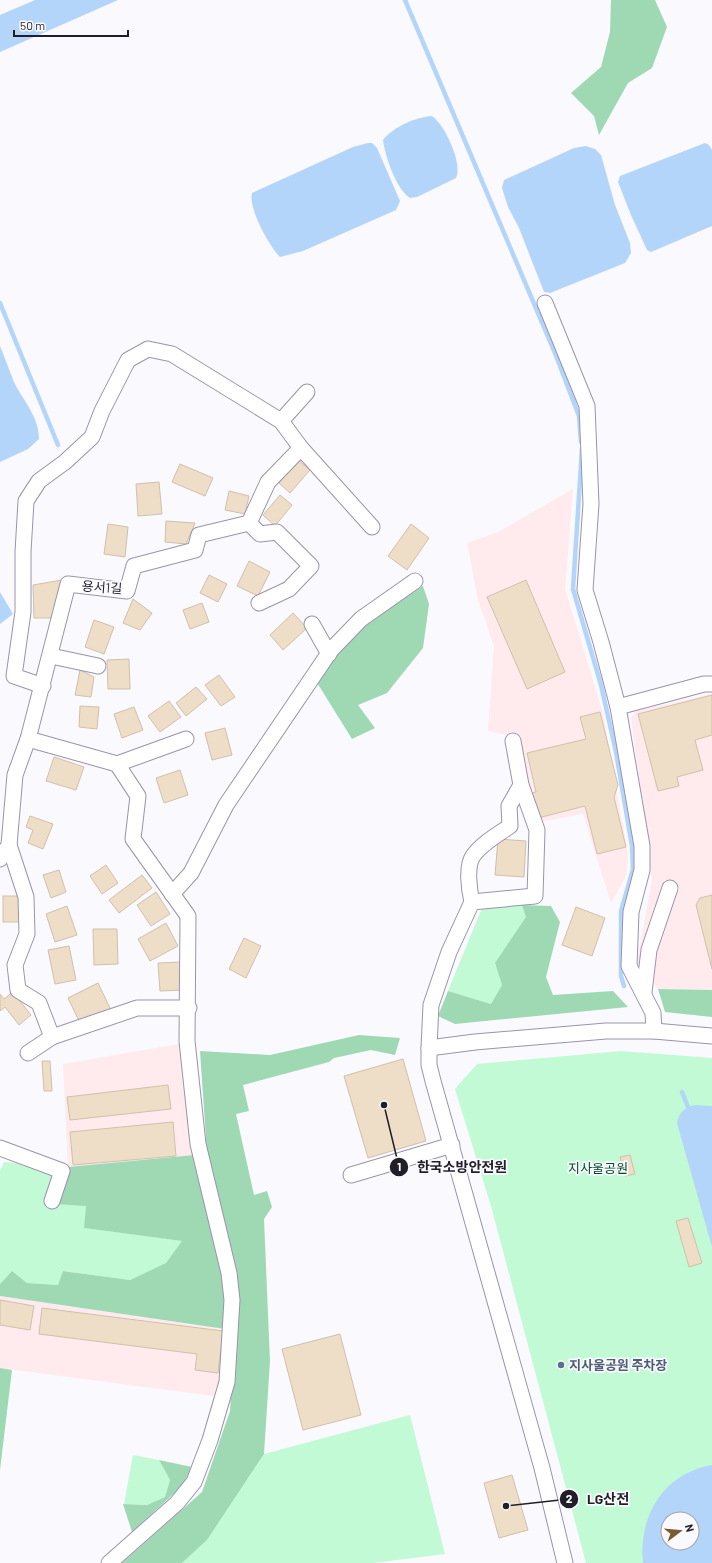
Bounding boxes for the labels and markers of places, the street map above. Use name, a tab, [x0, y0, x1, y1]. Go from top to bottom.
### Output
callout: 한국소방안전원	[389, 1154, 516, 1180]
place label: 지사울공원 주차장	[569, 1357, 667, 1373]
marker: 지사울공원 주차장	[556, 1360, 566, 1370]
callout: LG산전	[559, 1486, 637, 1512]

